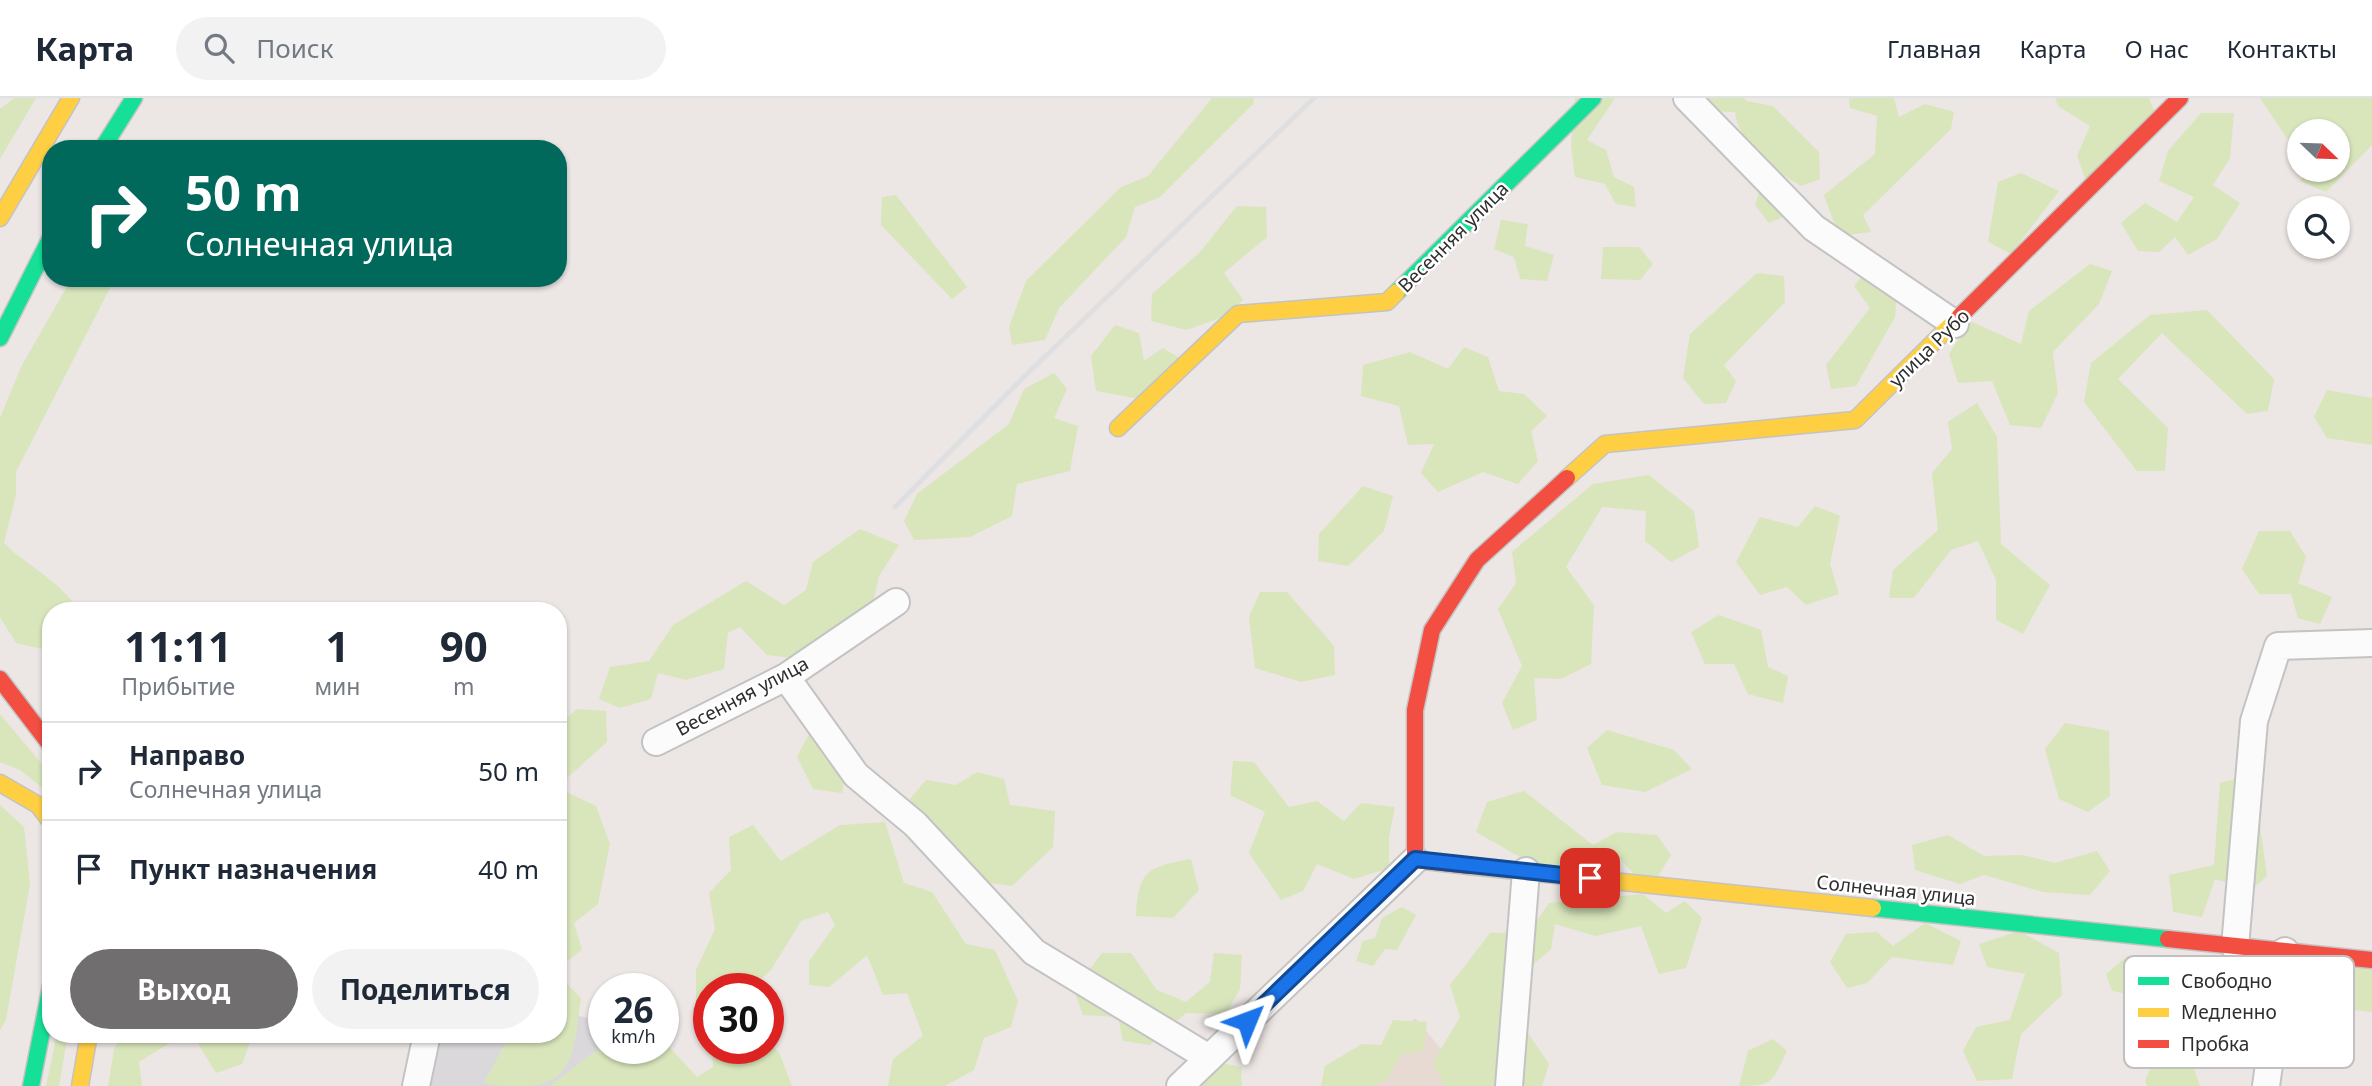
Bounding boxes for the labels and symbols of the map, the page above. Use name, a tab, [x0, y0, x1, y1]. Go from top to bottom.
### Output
north arrow	[2287, 119, 2350, 182]
street label: Весенняя улица	[1392, 176, 1514, 298]
street label: улица Рубо	[1883, 303, 1975, 393]
street label: Весенняя улица	[671, 650, 813, 742]
pin	[1560, 848, 1620, 908]
street label: Солнечная улица	[1815, 869, 1977, 911]
legend	[2124, 956, 2354, 1068]
text: Свободно	[2181, 968, 2272, 994]
speed limit sign: 30	[693, 973, 784, 1064]
position arrow	[1210, 984, 1284, 1058]
text: Медленно	[2181, 999, 2277, 1025]
text: Пробка	[2181, 1031, 2249, 1057]

